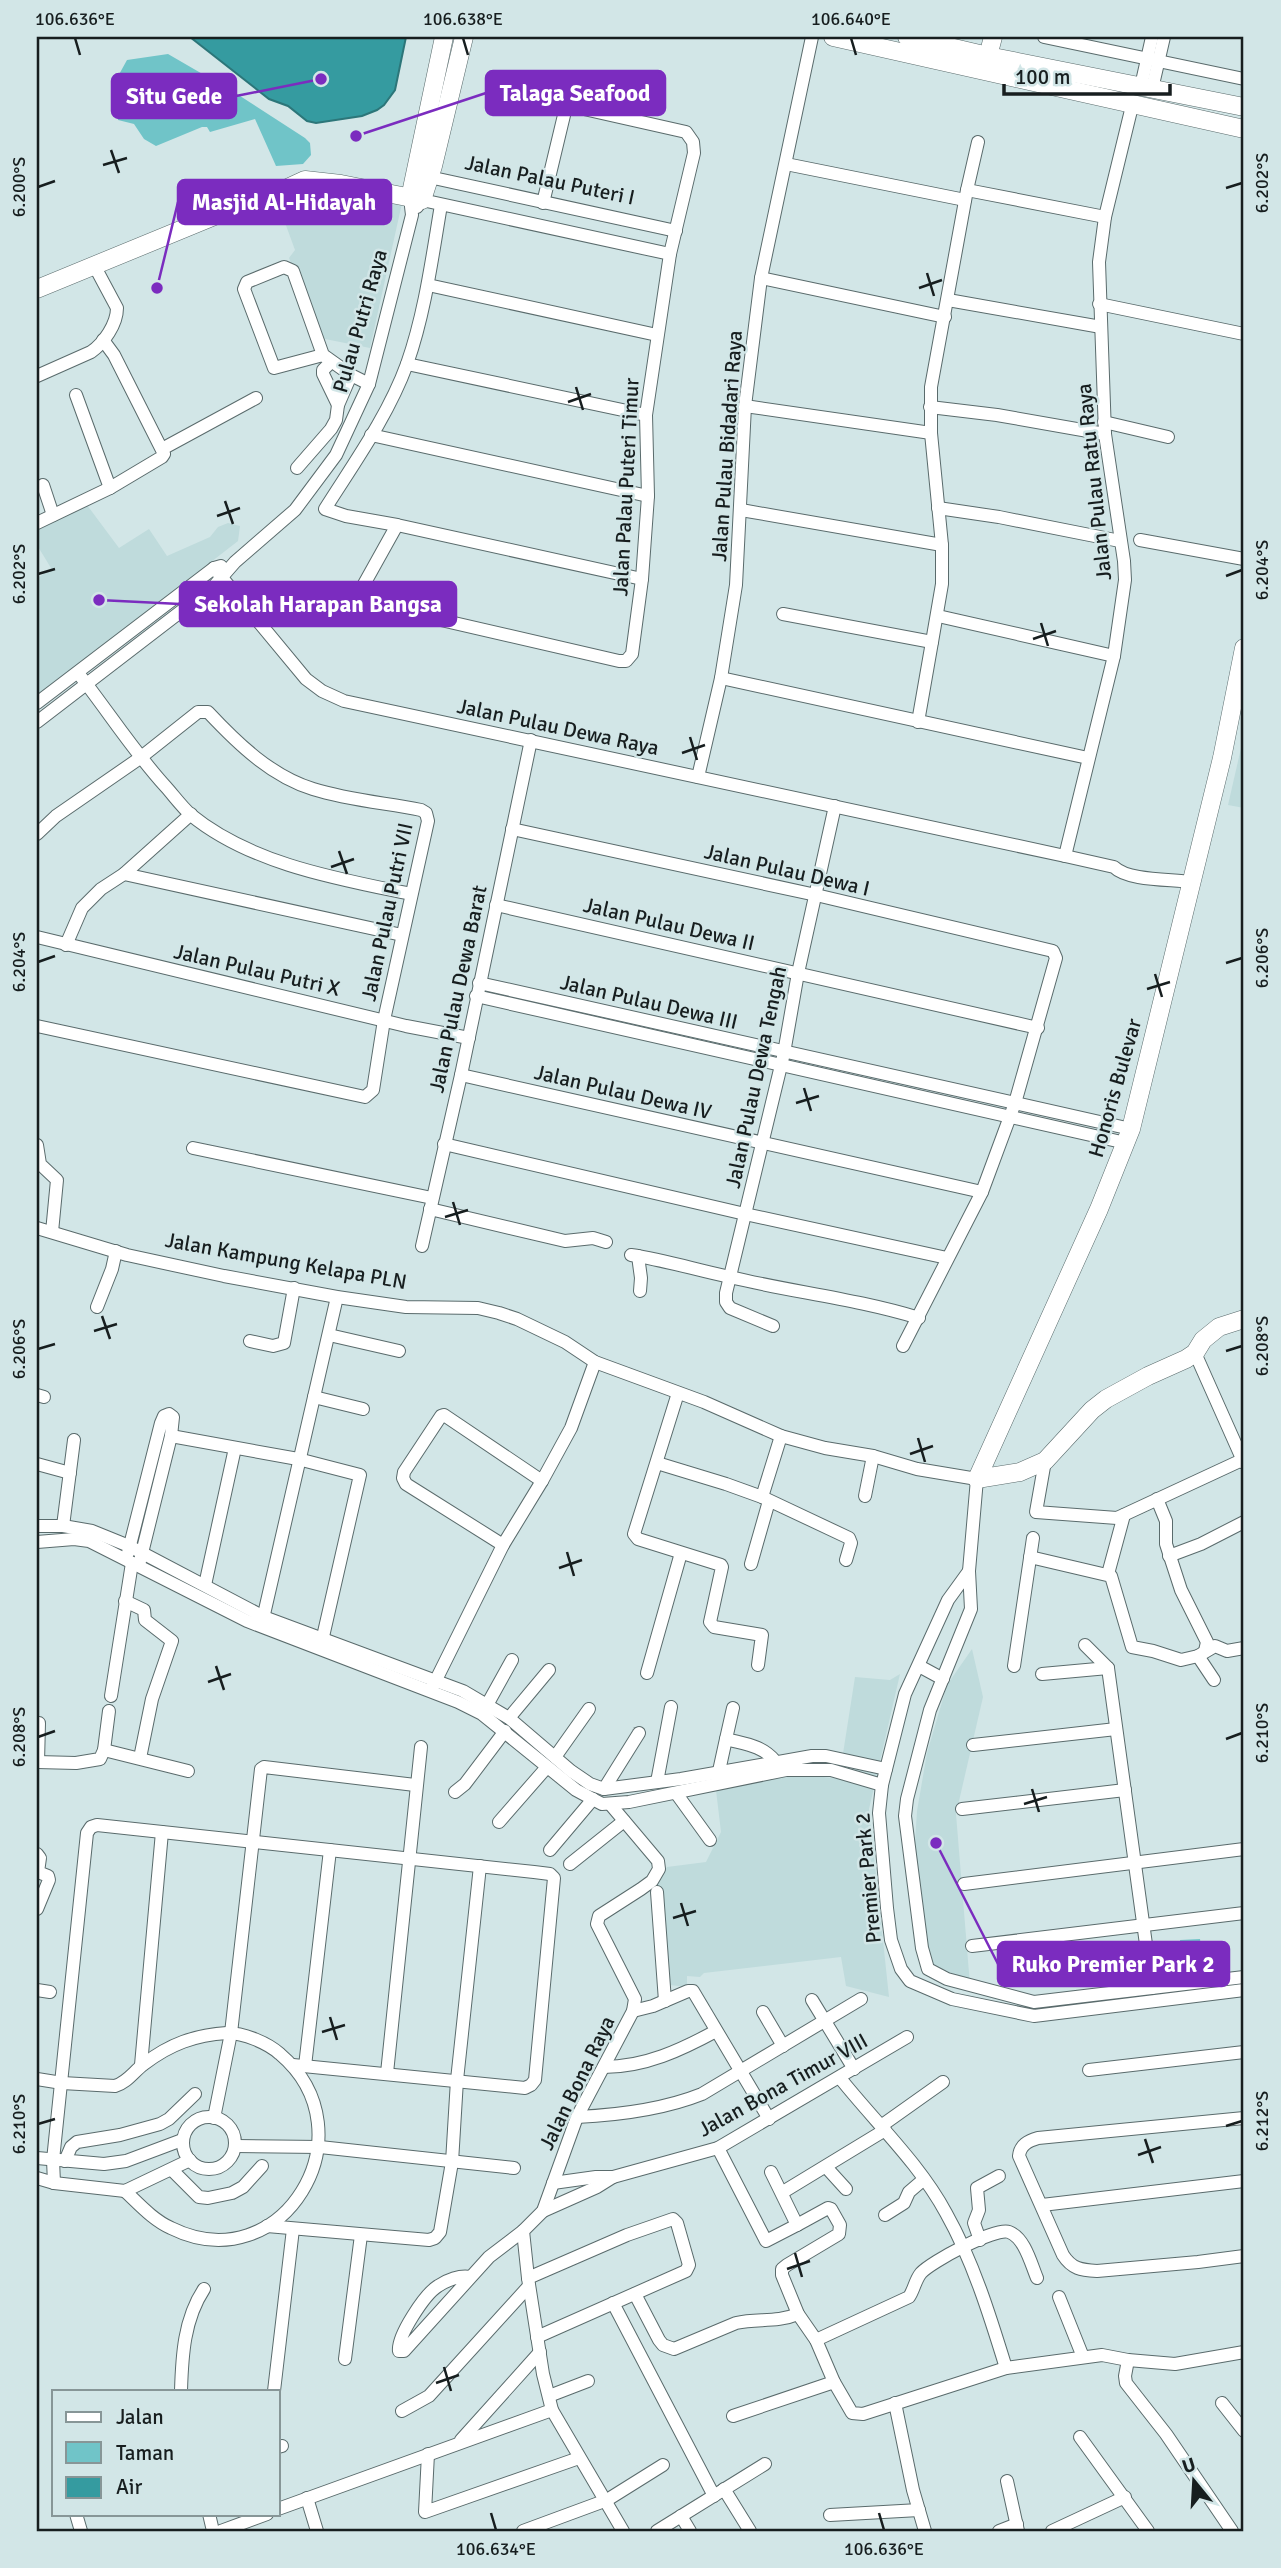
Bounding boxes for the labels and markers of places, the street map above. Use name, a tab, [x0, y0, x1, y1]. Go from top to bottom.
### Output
callout: Talaga Seafood	[486, 71, 665, 115]
callout: Situ Gede	[112, 74, 236, 118]
callout: Masjid Al-Hidayah	[178, 180, 391, 224]
callout: Sekolah Harapan Bangsa	[180, 582, 456, 626]
callout: Ruko Premier Park 2	[998, 1942, 1229, 1986]

